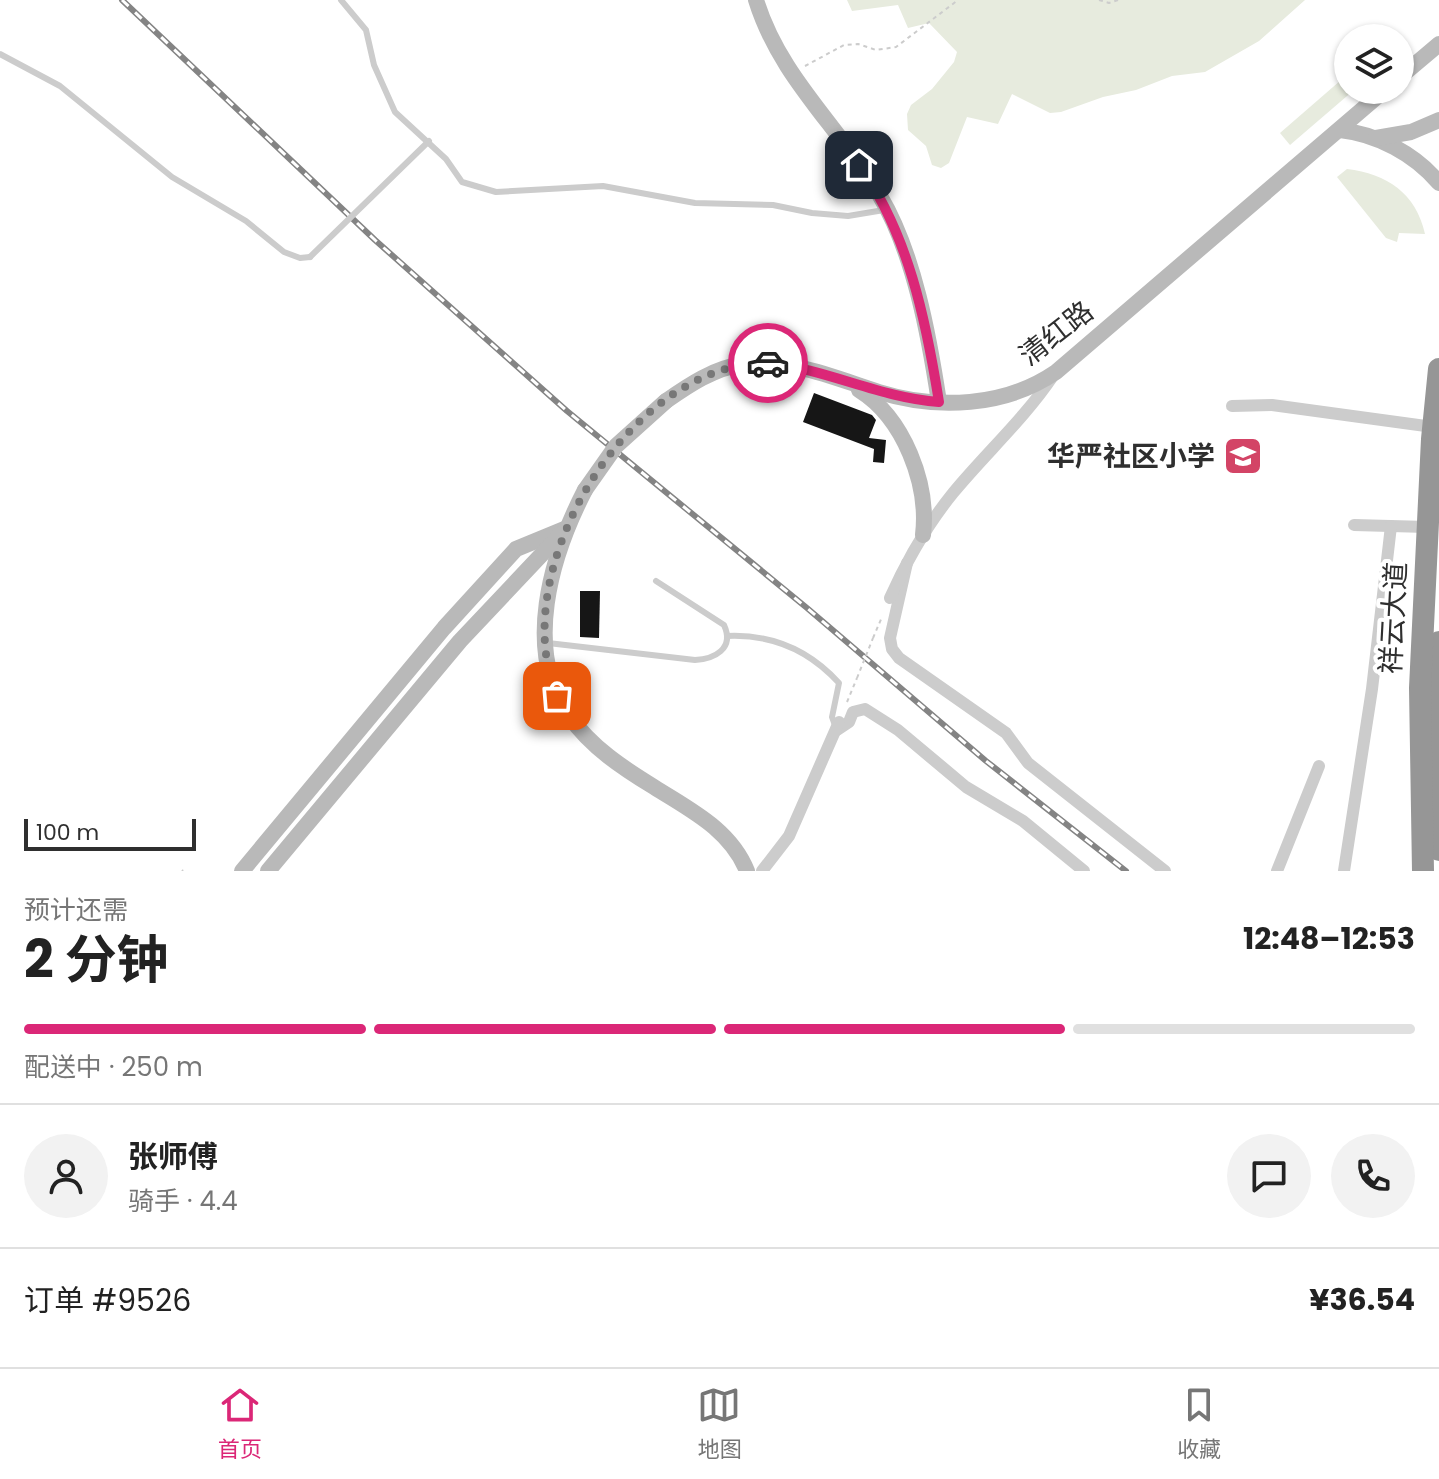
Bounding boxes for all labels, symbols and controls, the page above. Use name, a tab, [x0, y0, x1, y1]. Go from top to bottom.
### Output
map controls	[1334, 24, 1414, 104]
button: layers	[1334, 24, 1414, 104]
pin	[825, 131, 893, 199]
icon: home	[837, 143, 881, 187]
street label: 清红路	[1011, 292, 1101, 375]
courier	[728, 323, 808, 403]
icon: car	[746, 341, 790, 385]
school or university icon: 华严社区小学	[1222, 435, 1264, 477]
place label: 华严社区小学	[1047, 437, 1215, 476]
street label: 祥云大道	[1371, 561, 1416, 675]
pin	[523, 662, 591, 730]
icon: bag	[535, 674, 579, 718]
scale bar	[24, 815, 196, 851]
text: 100 m	[36, 817, 99, 848]
text: 预计还需	[24, 892, 128, 928]
text: 12:48–12:53	[1243, 917, 1415, 960]
text: 2 分钟	[24, 923, 169, 996]
text: 配送中 · 250 m	[24, 1049, 203, 1085]
button: person	[24, 1134, 108, 1218]
button: chat	[1227, 1134, 1311, 1218]
button: phone	[1331, 1134, 1415, 1218]
text: 张师傅	[128, 1135, 218, 1178]
text: 骑手 · 4.4	[128, 1183, 238, 1219]
text: ¥36.54	[1309, 1278, 1415, 1321]
text: 订单 #9526	[24, 1279, 191, 1322]
tab: 首页	[218, 1383, 262, 1466]
tab: 地图	[697, 1383, 741, 1466]
tab: 收藏	[1177, 1383, 1221, 1466]

